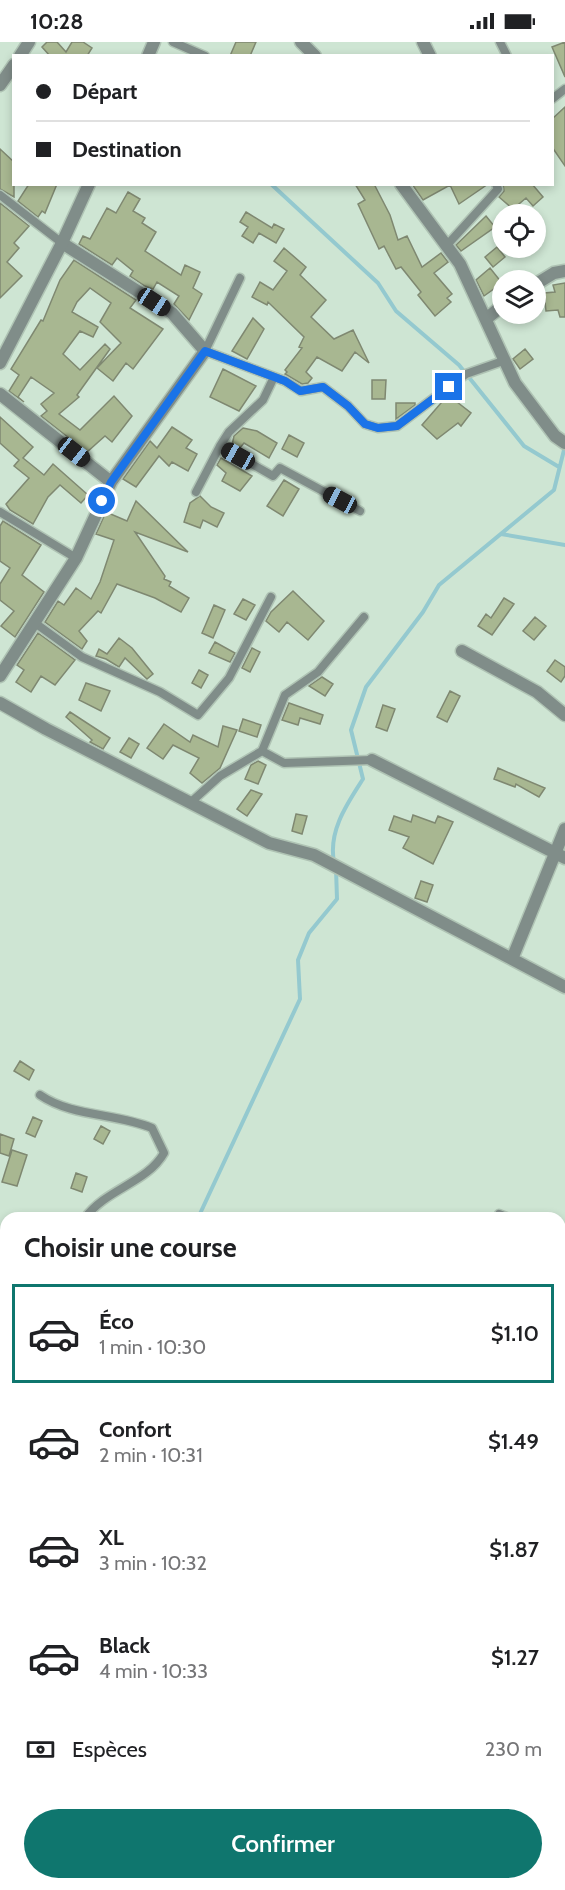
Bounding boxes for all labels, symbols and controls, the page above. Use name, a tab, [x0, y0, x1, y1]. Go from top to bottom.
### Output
text: 10:28	[30, 8, 83, 35]
text: Départ	[72, 78, 137, 105]
text: Destination	[72, 136, 182, 163]
map controls	[492, 204, 546, 324]
button: locate	[492, 204, 546, 258]
button: layers	[492, 270, 546, 324]
car	[134, 285, 174, 319]
route end	[435, 373, 462, 400]
car	[54, 434, 94, 470]
car	[218, 439, 258, 473]
car	[320, 484, 360, 516]
route start	[88, 487, 115, 514]
text: Choisir une course	[24, 1231, 237, 1264]
icon: car	[27, 1307, 81, 1361]
text: Éco	[99, 1308, 134, 1335]
text: $1.10	[491, 1320, 539, 1347]
text: 1 min · 10:30	[99, 1335, 206, 1359]
icon: car	[27, 1415, 81, 1469]
text: Confort	[99, 1416, 172, 1443]
text: $1.49	[488, 1428, 539, 1455]
text: 2 min · 10:31	[99, 1443, 203, 1467]
icon: car	[27, 1523, 81, 1577]
text: XL	[99, 1524, 124, 1551]
text: $1.87	[489, 1536, 539, 1563]
text: 3 min · 10:32	[99, 1551, 207, 1575]
icon: car	[27, 1631, 81, 1685]
text: Black	[99, 1632, 150, 1659]
text: $1.27	[491, 1644, 539, 1671]
text: 4 min · 10:33	[99, 1659, 208, 1683]
icon: cash	[24, 1733, 57, 1766]
text: Espèces	[72, 1736, 147, 1763]
text: 230 m	[485, 1737, 542, 1761]
button: Confirmer	[24, 1809, 542, 1878]

